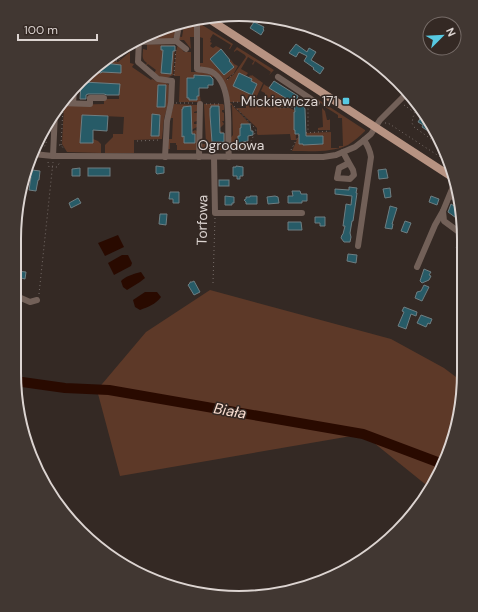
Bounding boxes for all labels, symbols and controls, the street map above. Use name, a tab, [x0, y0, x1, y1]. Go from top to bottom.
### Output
scale bar	[18, 16, 97, 42]
north arrow	[422, 16, 462, 56]
text: 100 m	[24, 22, 58, 38]
text: N	[443, 25, 459, 38]
place label: Mickiewicza 171	[241, 92, 338, 110]
marker: Mickiewicza 171	[341, 96, 351, 106]
street label: Ogrodowa	[198, 136, 264, 154]
street label: Torfowa	[193, 195, 211, 245]
water label: Biała	[212, 398, 248, 424]

